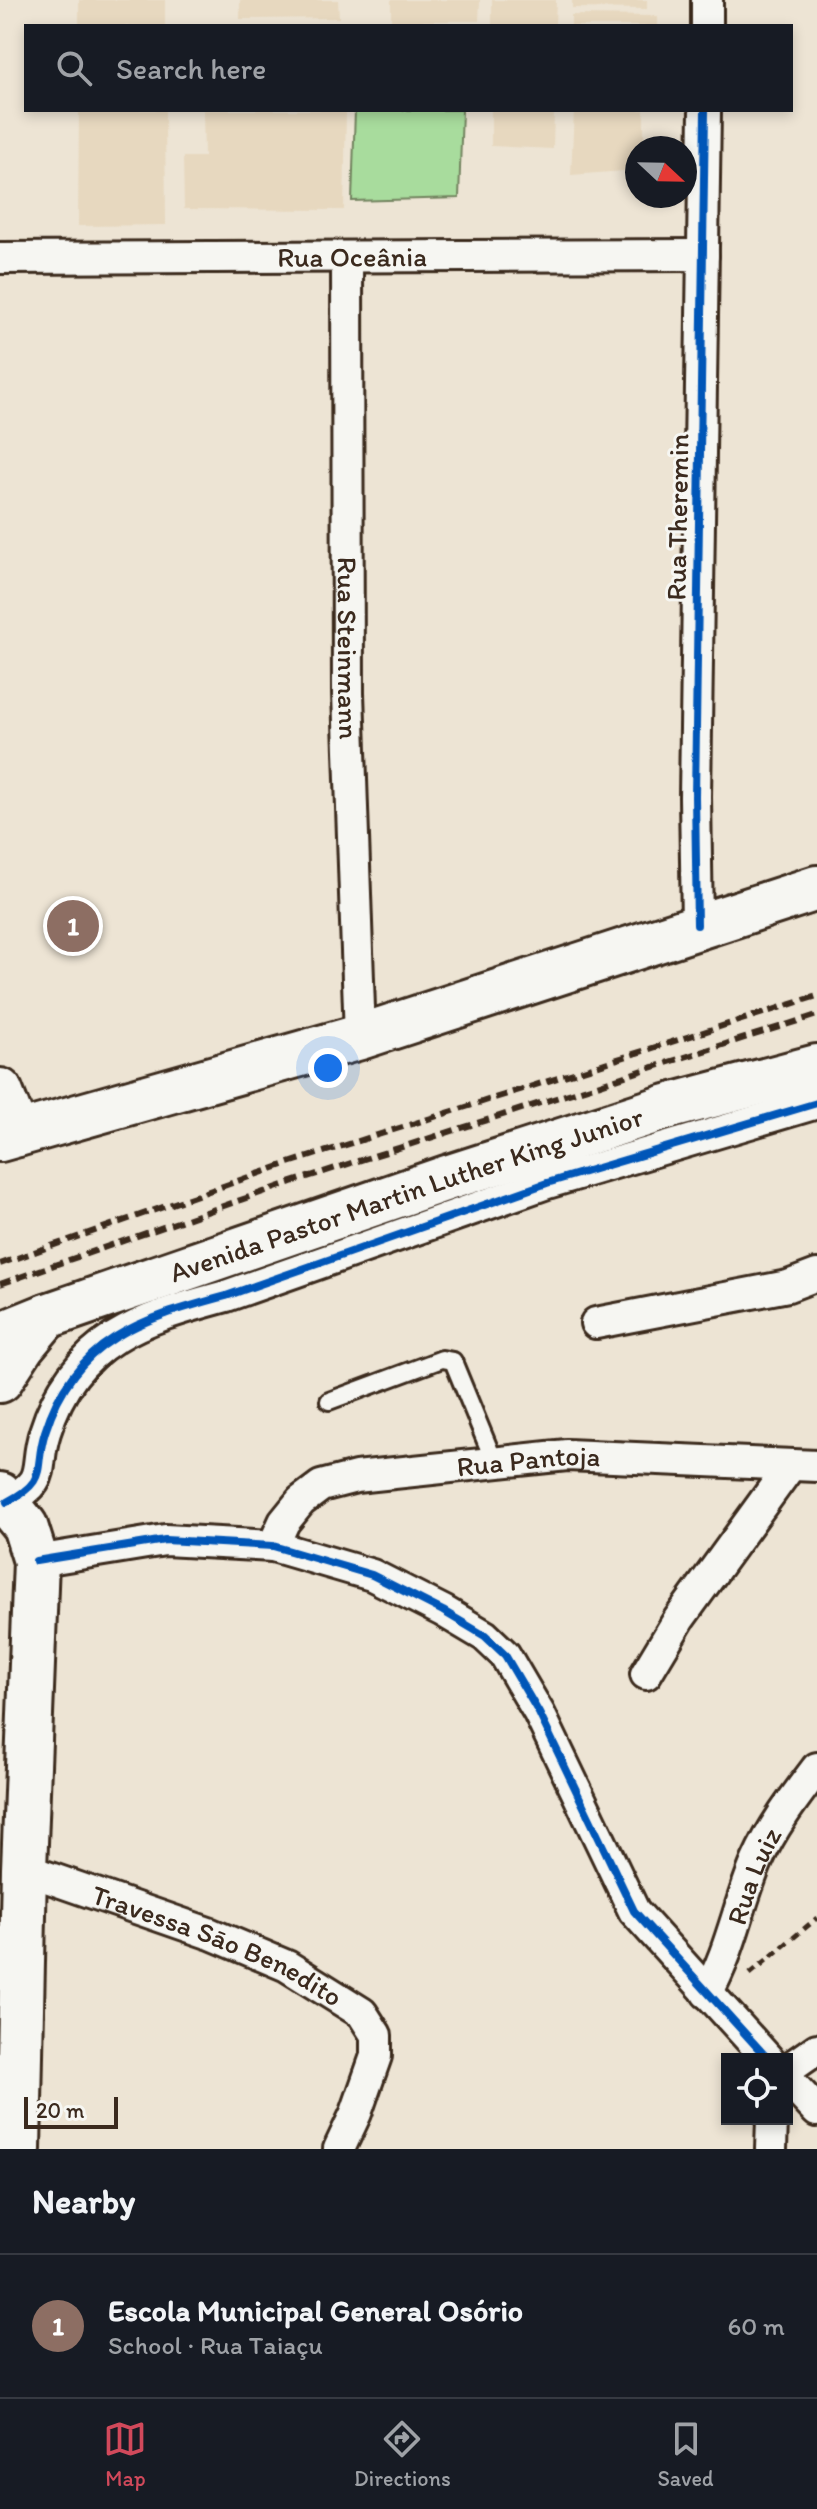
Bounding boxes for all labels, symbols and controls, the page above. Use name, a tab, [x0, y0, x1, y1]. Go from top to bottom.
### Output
search box	[24, 24, 793, 112]
icon: search	[52, 46, 96, 90]
text: Search here	[116, 50, 266, 87]
north arrow	[625, 136, 697, 208]
street label: Rua Oceânia	[277, 239, 427, 274]
street label: Rua Theremin	[659, 433, 695, 601]
street label: Rua Steinmann	[331, 557, 367, 740]
pin: 1	[47, 896, 99, 956]
your location	[308, 1048, 348, 1088]
street label: Avenida Pastor Martin Luther King Junior	[165, 1099, 647, 1289]
street label: Rua Pantoja	[455, 1438, 601, 1483]
street label: Rua Luiz	[719, 1821, 788, 1929]
street label: Travessa Sāo Benedito	[87, 1877, 349, 2014]
map controls	[721, 2053, 793, 2125]
button: locate	[721, 2053, 793, 2125]
scale bar	[24, 2093, 118, 2129]
text: 20 m	[36, 2097, 85, 2124]
text: Nearby	[32, 2181, 135, 2222]
text: Escola Municipal General Osório	[108, 2292, 523, 2329]
text: 1	[52, 2310, 64, 2342]
text: 60 m	[728, 2310, 785, 2342]
text: School · Rua Taiaçu	[108, 2329, 323, 2361]
tab: Map	[103, 2417, 147, 2492]
tab: Directions	[354, 2417, 451, 2492]
tab: Saved	[657, 2417, 714, 2492]

